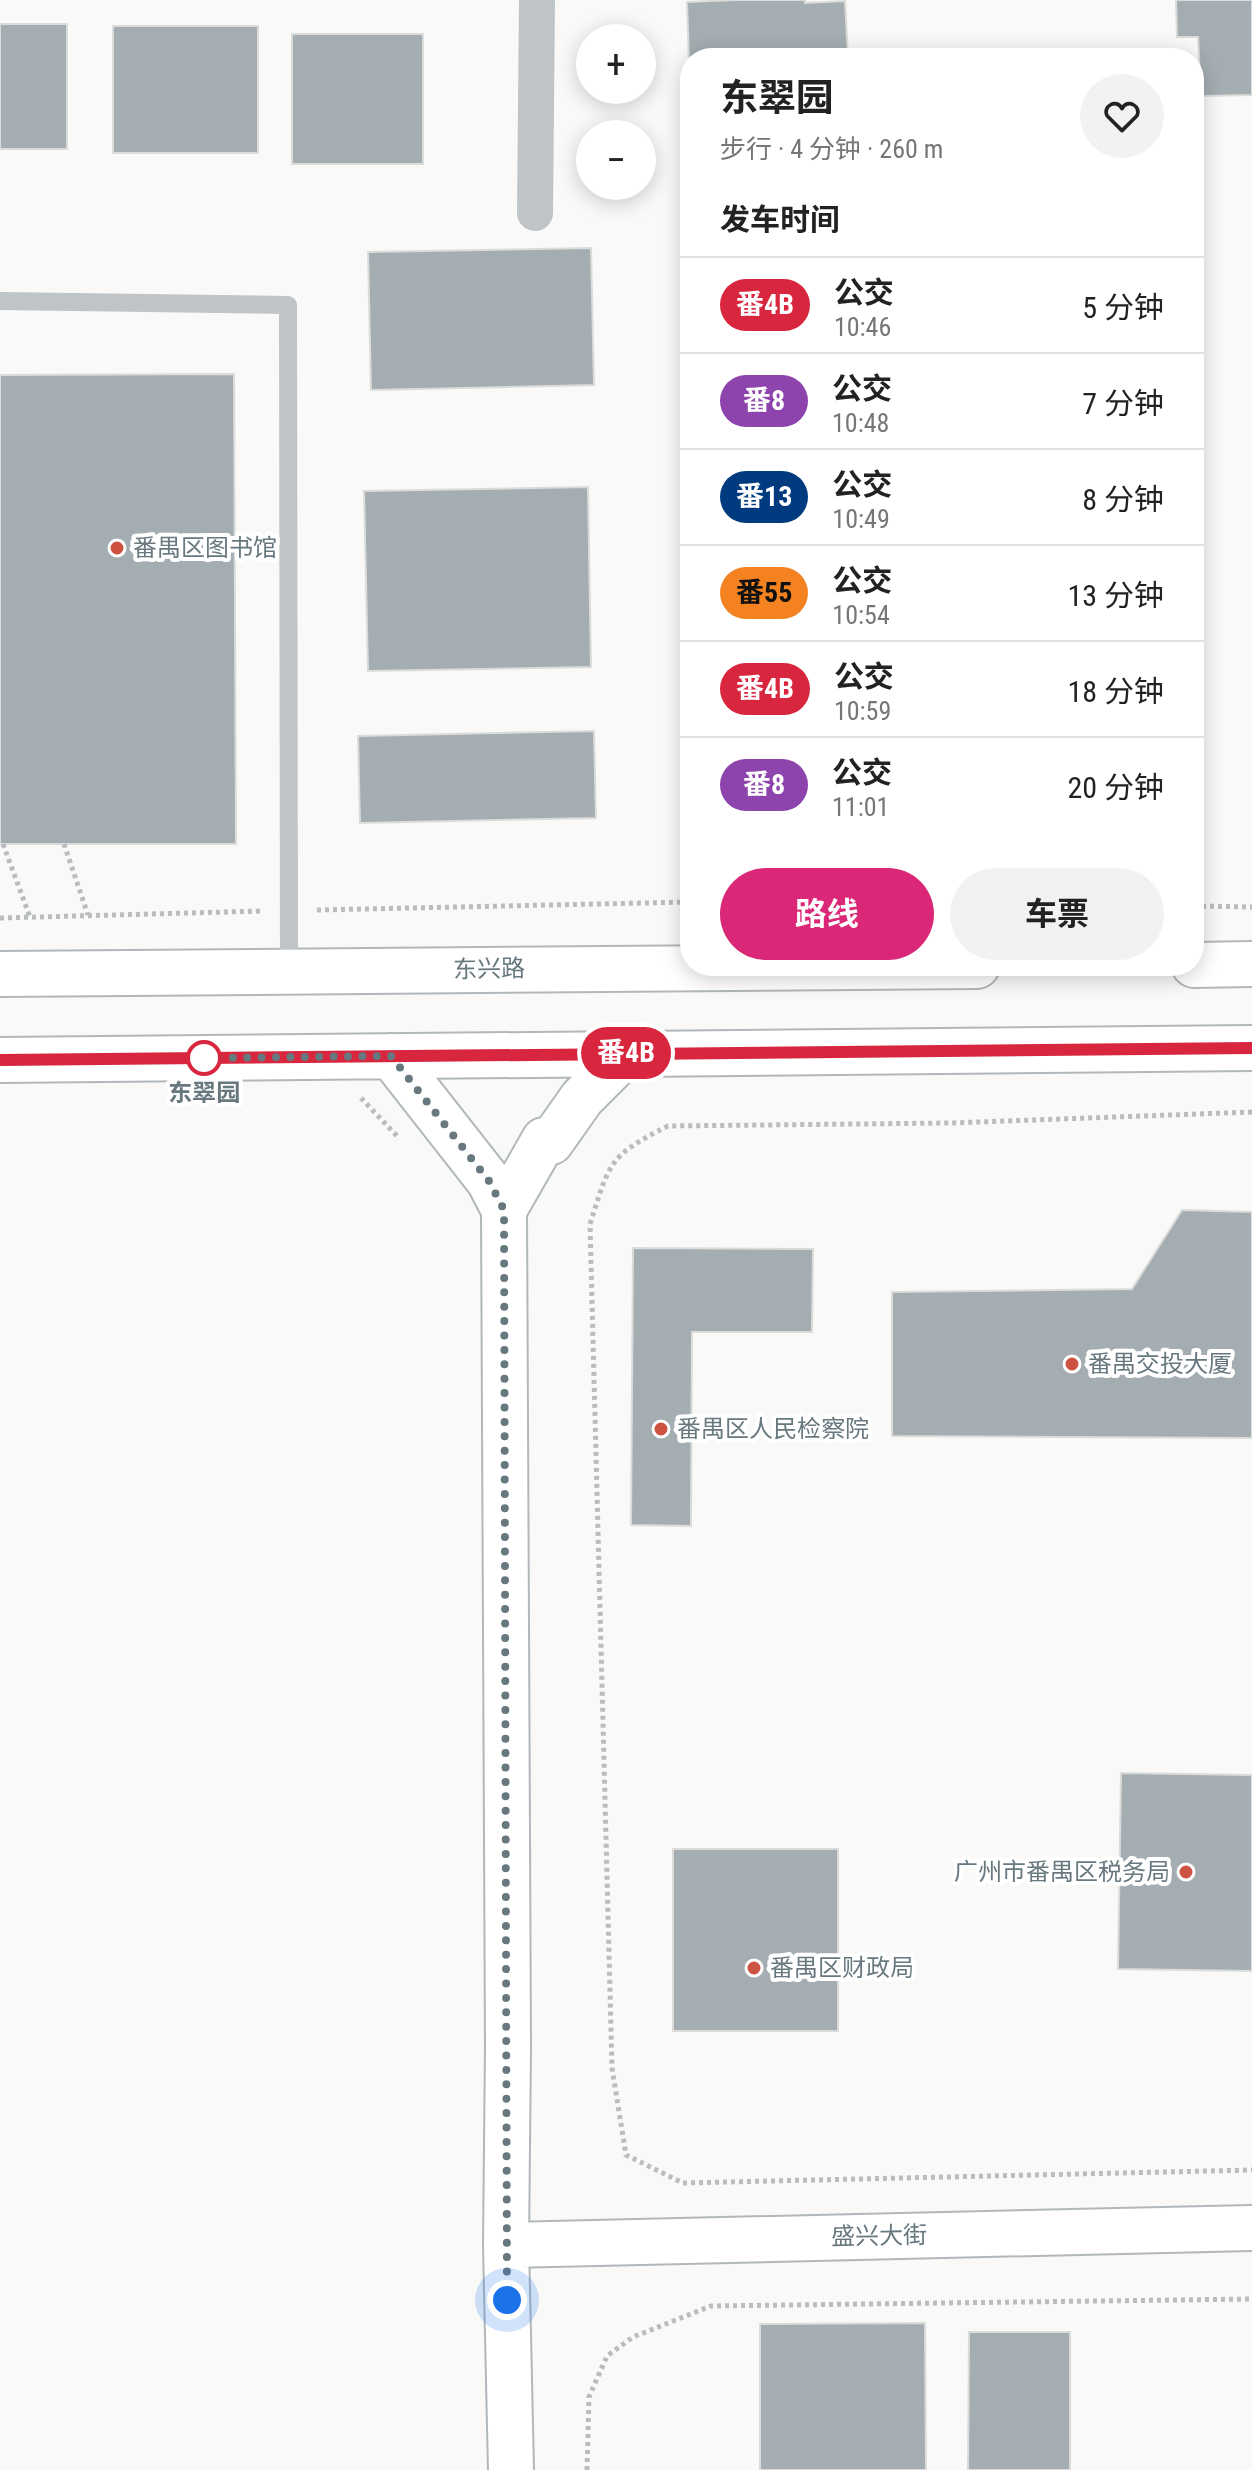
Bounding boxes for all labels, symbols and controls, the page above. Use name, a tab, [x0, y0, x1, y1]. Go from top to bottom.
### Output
map controls	[576, 24, 656, 200]
button: +	[576, 24, 656, 104]
button: heart	[1080, 74, 1164, 158]
text: 东翠园	[720, 76, 834, 120]
button: −	[576, 120, 656, 200]
text: 步行 · 4 分钟 · 260 m	[720, 134, 943, 164]
text: 发车时间	[720, 202, 840, 237]
text: 公交	[834, 275, 894, 310]
text: 番4B	[736, 288, 794, 321]
text: 5 分钟	[1082, 290, 1164, 325]
text: 10:46	[834, 312, 891, 342]
text: 公交	[832, 371, 892, 406]
text: 番8	[743, 384, 785, 417]
text: 7 分钟	[1082, 386, 1164, 421]
text: 10:48	[832, 408, 889, 438]
text: 公交	[832, 467, 892, 502]
text: 番13	[736, 480, 792, 513]
text: 8 分钟	[1082, 482, 1164, 517]
text: 10:49	[832, 504, 890, 534]
place label: 番禺区图书馆	[133, 534, 277, 562]
marker: 番禺区图书馆	[108, 539, 126, 557]
text: 公交	[832, 563, 892, 598]
text: 番55	[736, 576, 792, 609]
text: 13 分钟	[1067, 578, 1164, 613]
text: 10:54	[832, 600, 890, 630]
text: 公交	[834, 659, 894, 694]
text: 番4B	[736, 672, 794, 705]
text: 18 分钟	[1067, 674, 1164, 709]
text: 10:59	[834, 696, 891, 726]
text: 公交	[832, 755, 892, 790]
text: 番8	[743, 768, 785, 801]
text: 20 分钟	[1067, 770, 1164, 805]
text: 11:01	[832, 792, 889, 822]
button: 路线	[720, 868, 934, 960]
button: 车票	[950, 868, 1164, 960]
street label: 东兴路	[453, 954, 525, 984]
line badge: 番4B	[580, 1027, 672, 1079]
text: 番4B	[597, 1036, 655, 1069]
marker: 东翠园	[187, 1041, 221, 1075]
place label: 东翠园	[168, 1079, 240, 1107]
place label: 番禺交投大厦	[1088, 1350, 1232, 1378]
marker: 番禺交投大厦	[1063, 1355, 1081, 1373]
place label: 番禺区人民检察院	[677, 1415, 869, 1443]
marker: 番禺区人民检察院	[652, 1420, 670, 1438]
place label: 广州市番禺区税务局	[954, 1858, 1170, 1886]
marker: 广州市番禺区税务局	[1177, 1863, 1195, 1881]
place label: 番禺区财政局	[770, 1954, 914, 1982]
marker: 番禺区财政局	[745, 1959, 763, 1977]
street label: 盛兴大街	[831, 2221, 927, 2251]
your location	[487, 2280, 527, 2320]

